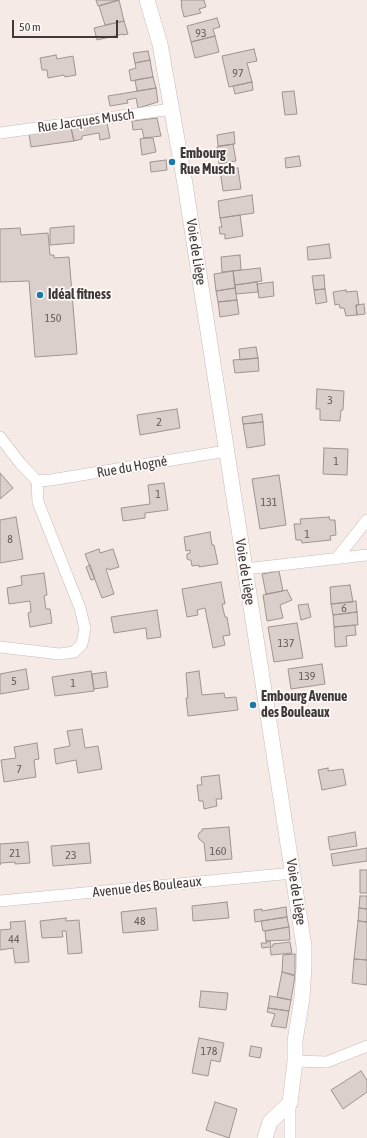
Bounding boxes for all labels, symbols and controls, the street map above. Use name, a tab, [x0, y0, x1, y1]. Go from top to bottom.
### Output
scale bar	[14, 12, 120, 38]
text: 50 m	[19, 20, 41, 34]
house number: 93	[195, 26, 207, 40]
house number: 97	[232, 66, 244, 80]
street label: Rue Jacques Musch	[36, 106, 136, 136]
place label: Embourg Rue Musch	[180, 146, 235, 178]
marker: Embourg Rue Musch	[167, 157, 177, 167]
street label: Voie de Liège	[183, 218, 209, 286]
place label: Idéal fitness	[48, 287, 111, 303]
marker: Idéal fitness	[35, 290, 45, 300]
house number: 150	[45, 311, 61, 325]
house number: 3	[327, 393, 333, 407]
house number: 2	[156, 415, 162, 429]
street label: Rue du Hogné	[95, 453, 169, 481]
house number: 1	[333, 454, 339, 468]
house number: 1	[155, 487, 161, 501]
house number: 131	[261, 495, 277, 509]
house number: 1	[304, 527, 310, 541]
house number: 8	[7, 532, 13, 546]
street label: Voie de Liège	[232, 538, 258, 606]
house number: 6	[341, 601, 347, 615]
house number: 137	[278, 636, 294, 650]
house number: 139	[299, 669, 315, 683]
house number: 5	[11, 674, 17, 688]
house number: 1	[70, 676, 76, 690]
place label: Embourg Avenue des Bouleaux	[261, 689, 347, 722]
marker: Embourg Avenue des Bouleaux	[248, 700, 258, 710]
house number: 7	[16, 762, 22, 776]
house number: 160	[210, 844, 226, 858]
house number: 21	[9, 846, 21, 860]
house number: 23	[65, 848, 77, 862]
street label: Voie de Liège	[283, 858, 309, 926]
street label: Avenue des Bouleaux	[92, 873, 202, 901]
house number: 48	[134, 914, 146, 928]
house number: 44	[8, 932, 20, 946]
house number: 178	[201, 1044, 217, 1058]

